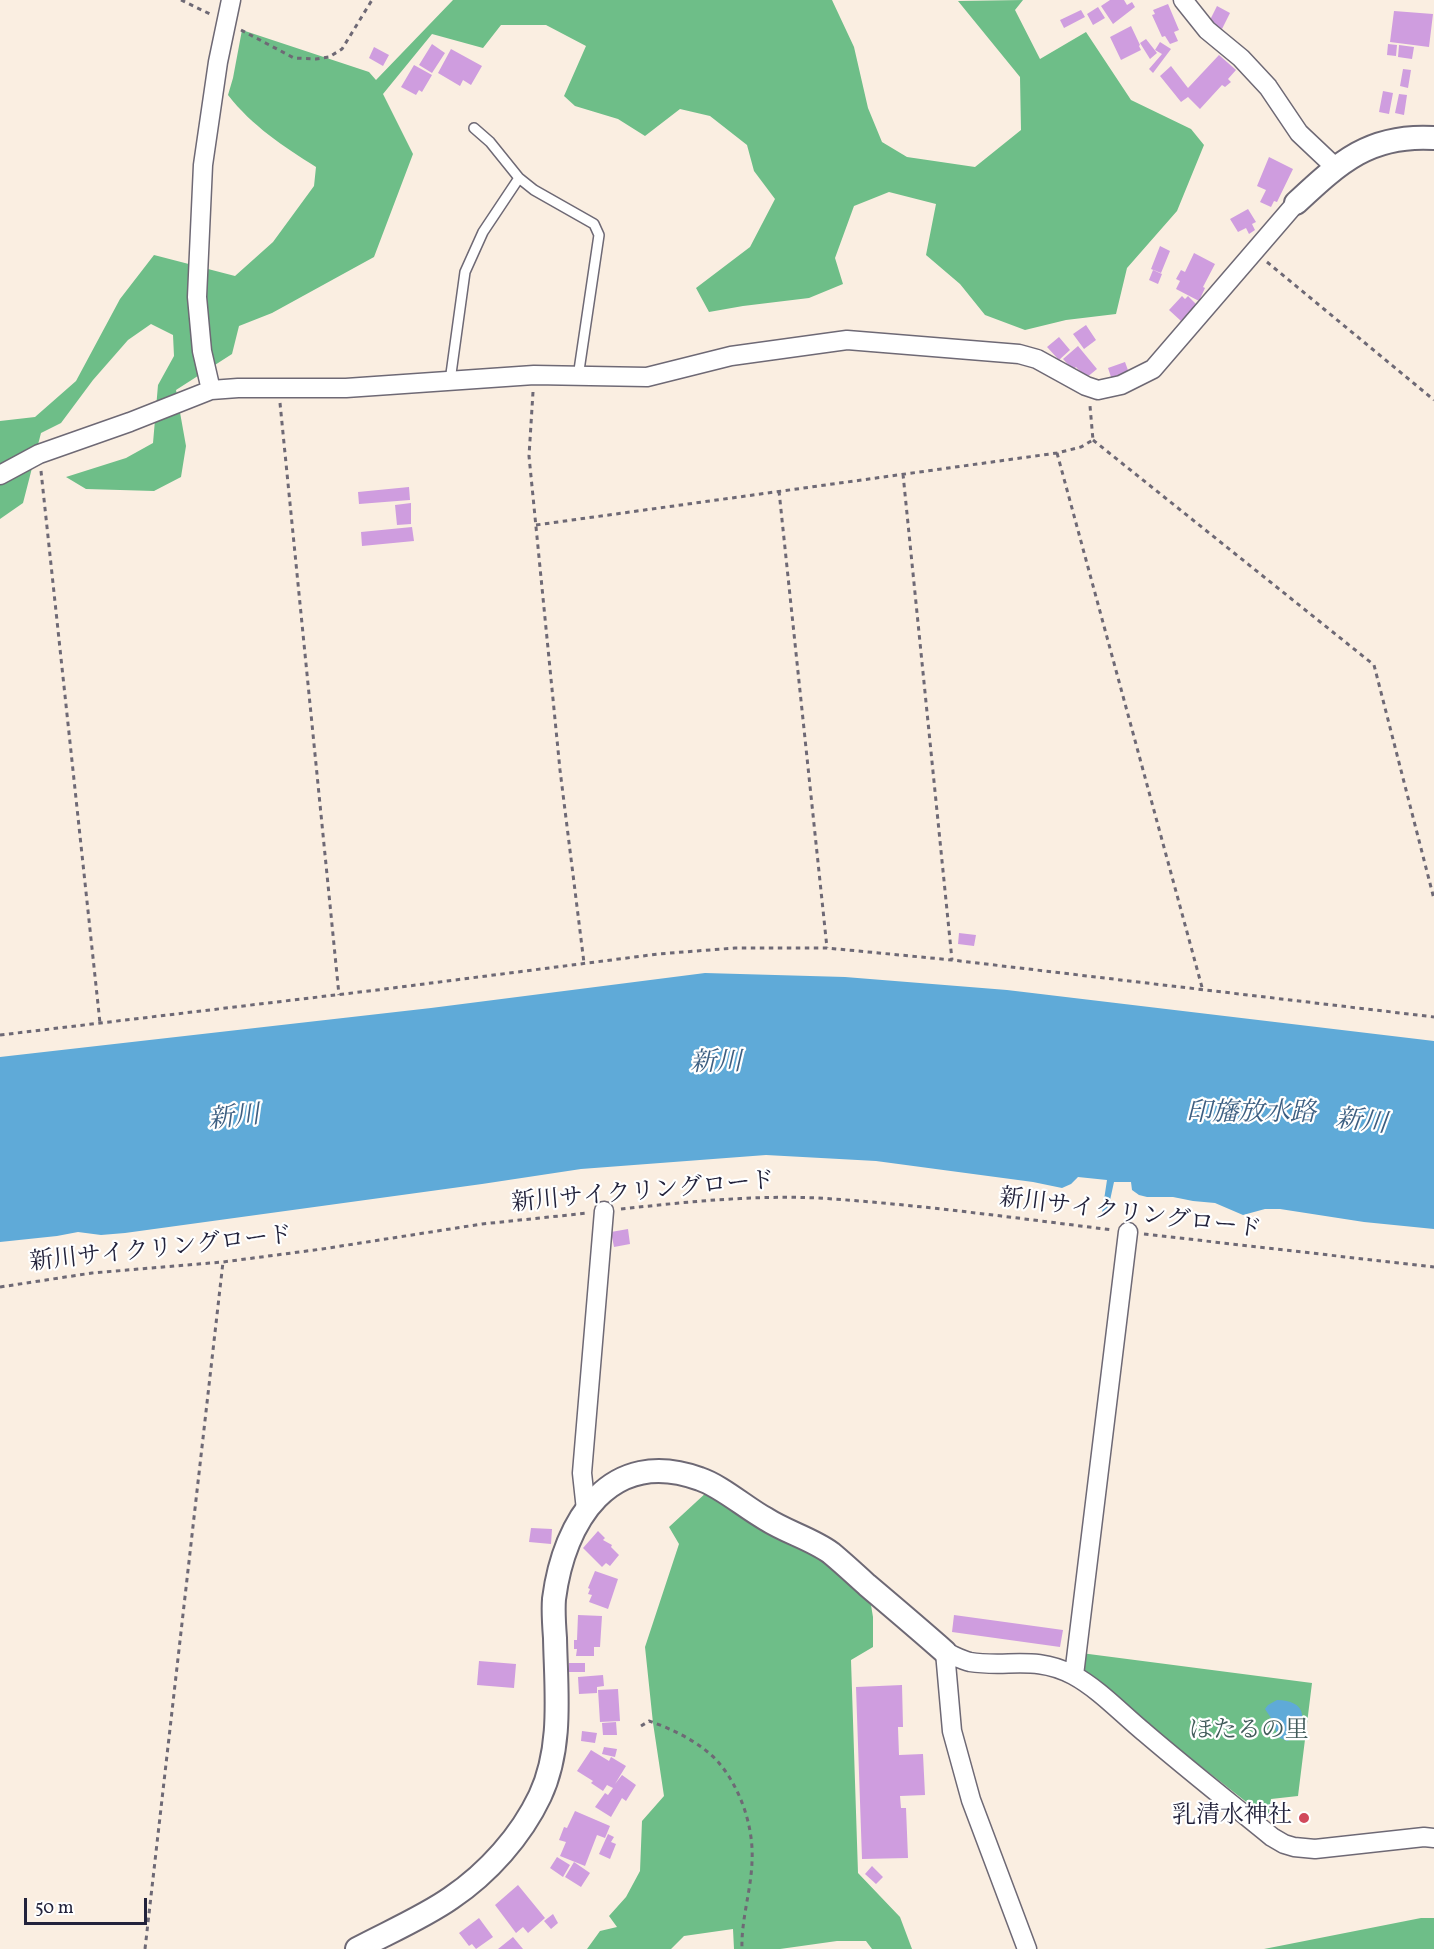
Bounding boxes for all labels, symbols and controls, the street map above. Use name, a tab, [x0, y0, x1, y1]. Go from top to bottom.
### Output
water label: 新川	[690, 1049, 742, 1081]
water label: 印旛放水路	[1186, 1099, 1316, 1131]
water label: 新川	[207, 1102, 261, 1138]
water label: 新川	[1334, 1106, 1388, 1142]
street label: 新川サイクリングロード	[510, 1168, 776, 1220]
street label: 新川サイクリングロード	[997, 1186, 1263, 1246]
street label: 新川サイクリングロード	[28, 1223, 294, 1279]
park label: ほたるの里	[1189, 1719, 1309, 1747]
place label: 乳清水神社	[1172, 1804, 1292, 1832]
marker: 乳清水神社	[1297, 1811, 1311, 1825]
scale bar	[27, 1886, 150, 1924]
text: 50 m	[35, 1896, 74, 1921]

